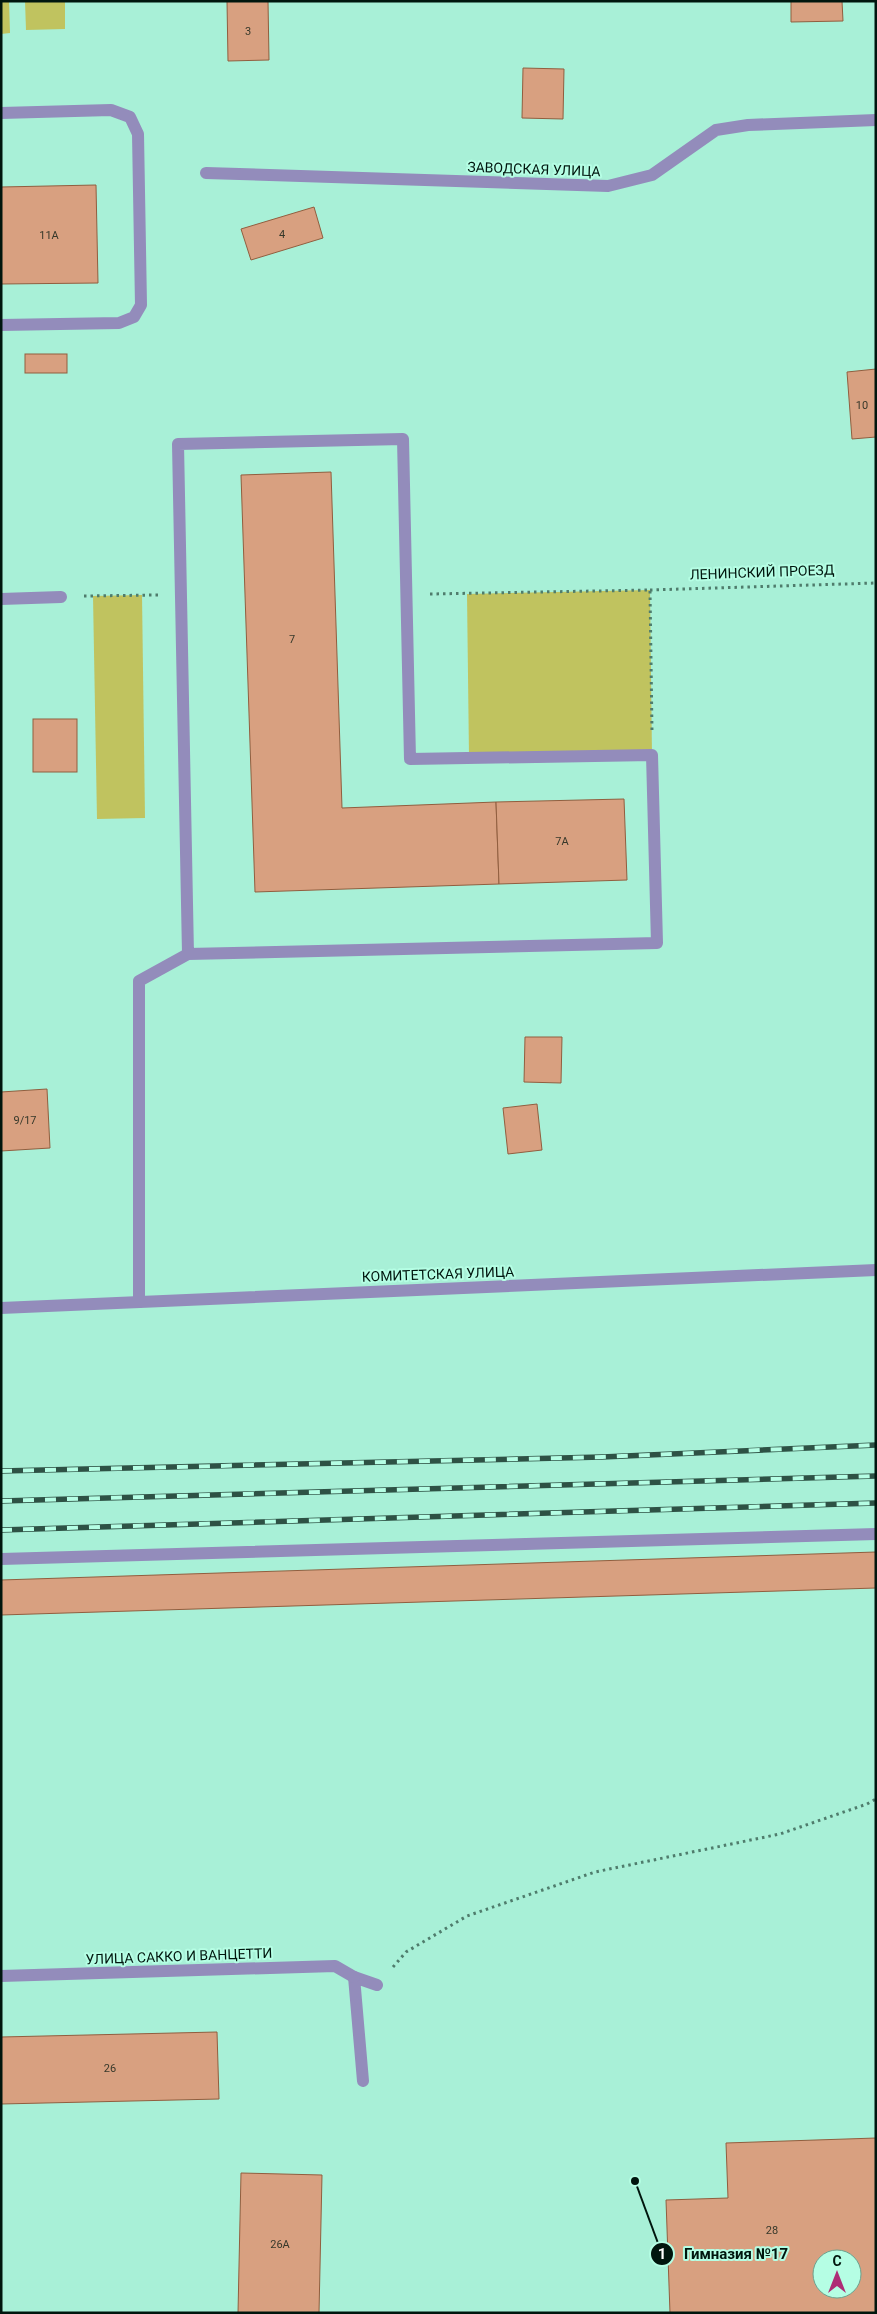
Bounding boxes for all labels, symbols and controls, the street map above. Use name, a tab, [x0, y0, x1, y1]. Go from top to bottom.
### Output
house number: 3	[245, 25, 251, 38]
street label: ЗАВОДСКАЯ УЛИЦА	[467, 159, 601, 179]
house number: 4	[279, 228, 285, 241]
house number: 11А	[39, 229, 60, 242]
house number: 10	[856, 399, 868, 412]
street label: ЛЕНИНСКИЙ ПРОЕЗД	[689, 561, 835, 583]
house number: 7	[289, 633, 295, 646]
house number: 7А	[555, 835, 570, 848]
house number: 9/17	[13, 1114, 37, 1127]
street label: КОМИТЕТСКАЯ УЛИЦА	[362, 1263, 514, 1285]
street label: УЛИЦА САККО И ВАНЦЕТТИ	[85, 1945, 273, 1967]
house number: 26	[104, 2062, 116, 2075]
house number: 28	[766, 2224, 778, 2237]
house number: 26А	[270, 2238, 291, 2251]
callout: Гимназия №17	[649, 2239, 798, 2269]
text: 1	[658, 2245, 666, 2263]
text: Гимназия №17	[684, 2245, 788, 2263]
north arrow	[812, 2249, 862, 2299]
text: С	[832, 2253, 842, 2269]

